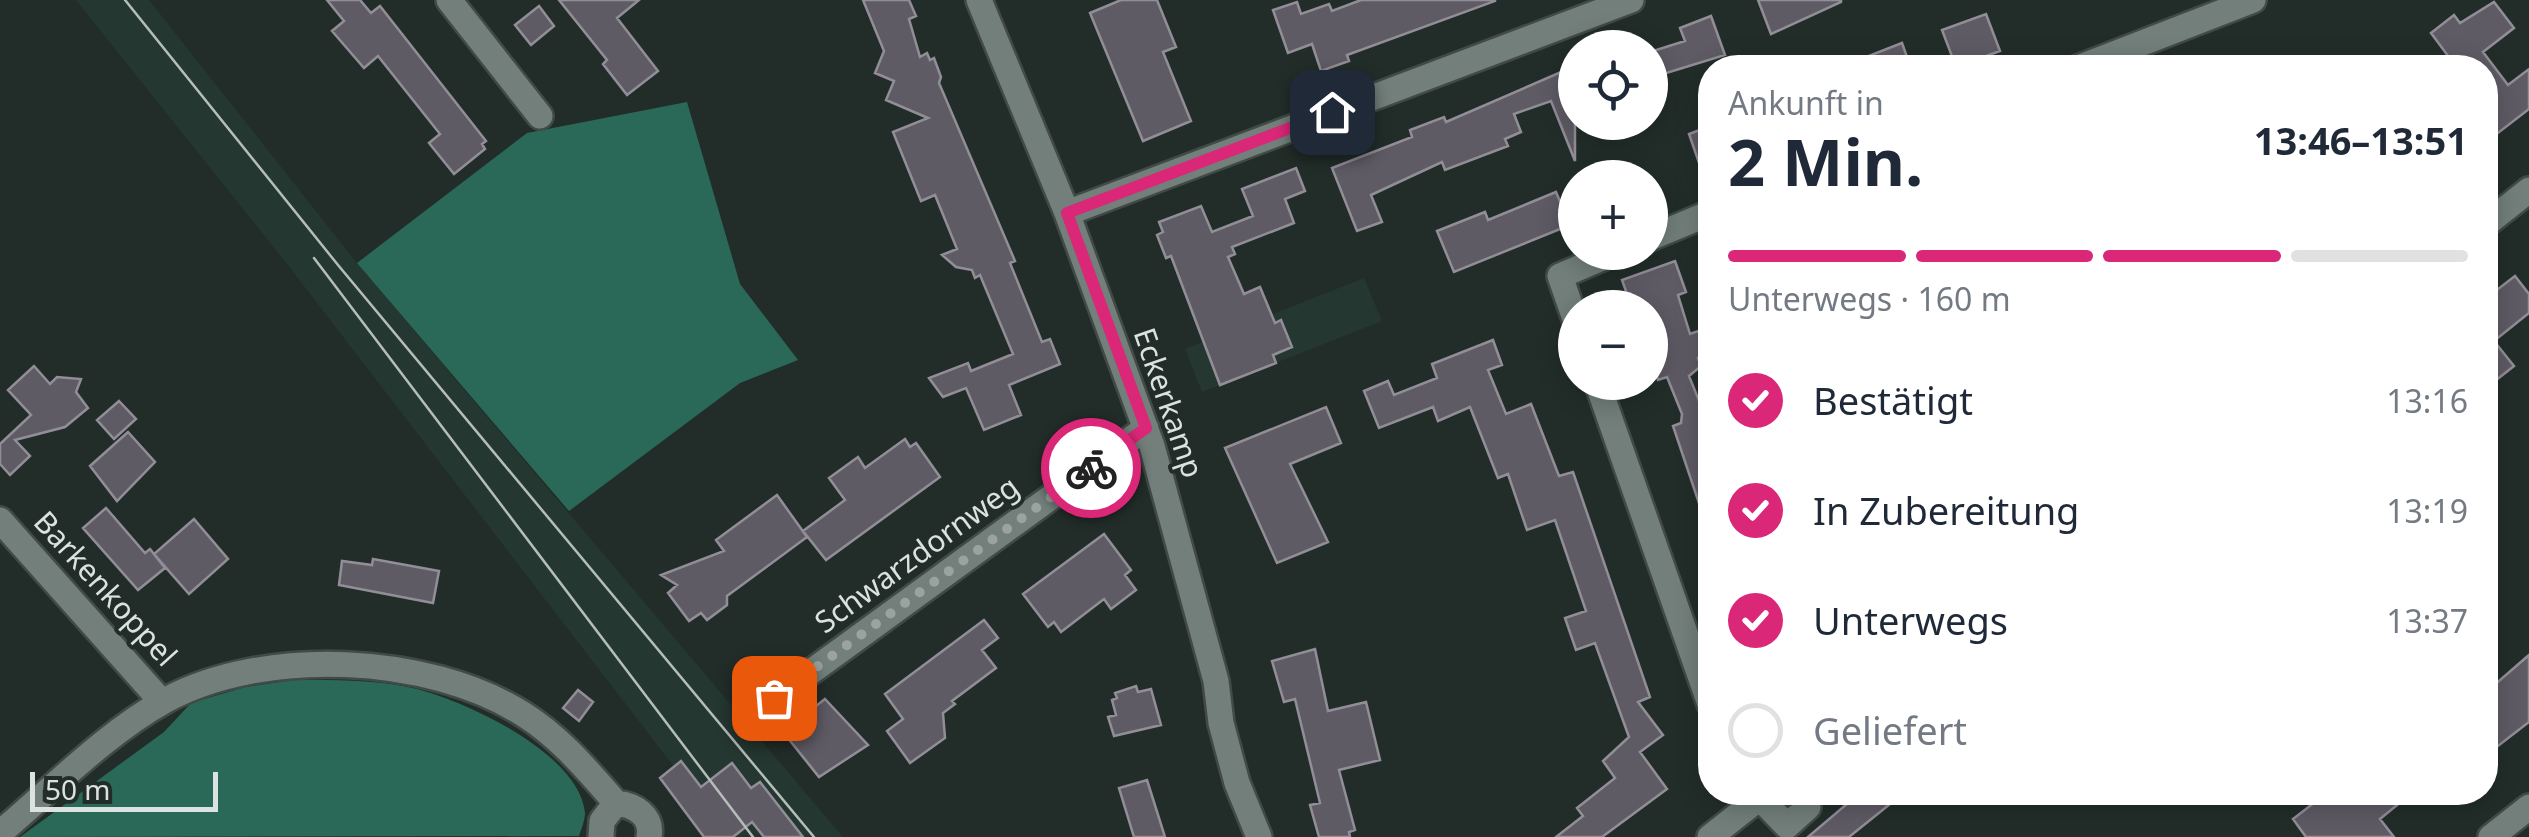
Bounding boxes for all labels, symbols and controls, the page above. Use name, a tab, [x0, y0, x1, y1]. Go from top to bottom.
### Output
map controls	[1558, 30, 1668, 400]
button: locate	[1558, 30, 1668, 140]
pin	[1290, 70, 1375, 155]
text: Ankunft in	[1728, 81, 1884, 124]
icon: home	[1305, 85, 1360, 140]
text: 13:46–13:51	[2254, 114, 2468, 166]
text: 2 Min.	[1728, 117, 1923, 205]
button: +	[1558, 160, 1668, 270]
text: Unterwegs · 160 m	[1728, 277, 2011, 320]
button: −	[1558, 290, 1668, 400]
street label: Eckerkamp	[1125, 322, 1214, 483]
icon: check	[1728, 373, 1783, 428]
text: Bestätigt	[1813, 374, 1973, 426]
text: 13:16	[2386, 379, 2468, 422]
courier	[1041, 418, 1141, 518]
icon: bike	[1064, 441, 1119, 496]
street label: Schwarzdornweg	[806, 466, 1026, 642]
icon: check	[1728, 483, 1783, 538]
text: In Zubereitung	[1813, 484, 2080, 536]
text: 13:19	[2386, 489, 2468, 532]
street label: Barkenkoppel	[25, 501, 187, 675]
icon: check	[1728, 593, 1783, 648]
text: Unterwegs	[1813, 594, 2008, 646]
text: 13:37	[2386, 599, 2468, 642]
pin	[732, 656, 817, 741]
icon: bag	[747, 671, 802, 726]
text: Geliefert	[1813, 704, 1967, 756]
scale bar	[30, 767, 218, 812]
text: 50 m	[45, 770, 111, 808]

